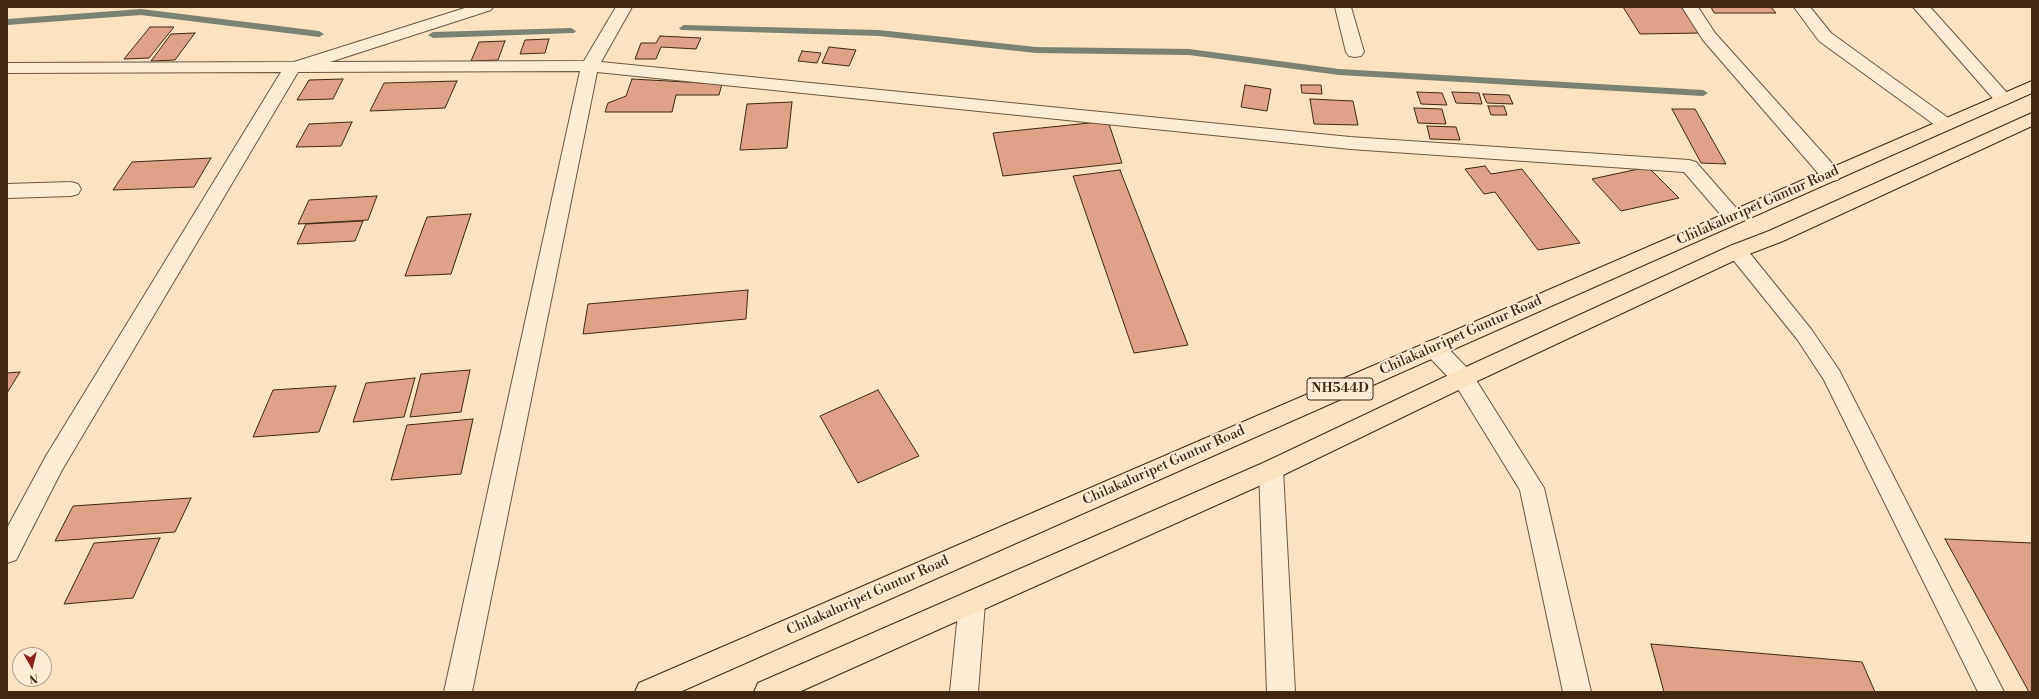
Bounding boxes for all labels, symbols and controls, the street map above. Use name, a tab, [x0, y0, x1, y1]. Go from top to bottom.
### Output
street label: Chilakaluripet Guntur Road	[1674, 163, 1842, 249]
street label: Chilakaluripet Guntur Road	[1377, 293, 1545, 379]
road number: NH544D	[1307, 378, 1373, 400]
street label: Chilakaluripet Guntur Road	[1080, 423, 1248, 509]
street label: Chilakaluripet Guntur Road	[784, 553, 952, 639]
north arrow	[12, 647, 52, 687]
text: N	[28, 670, 39, 685]

